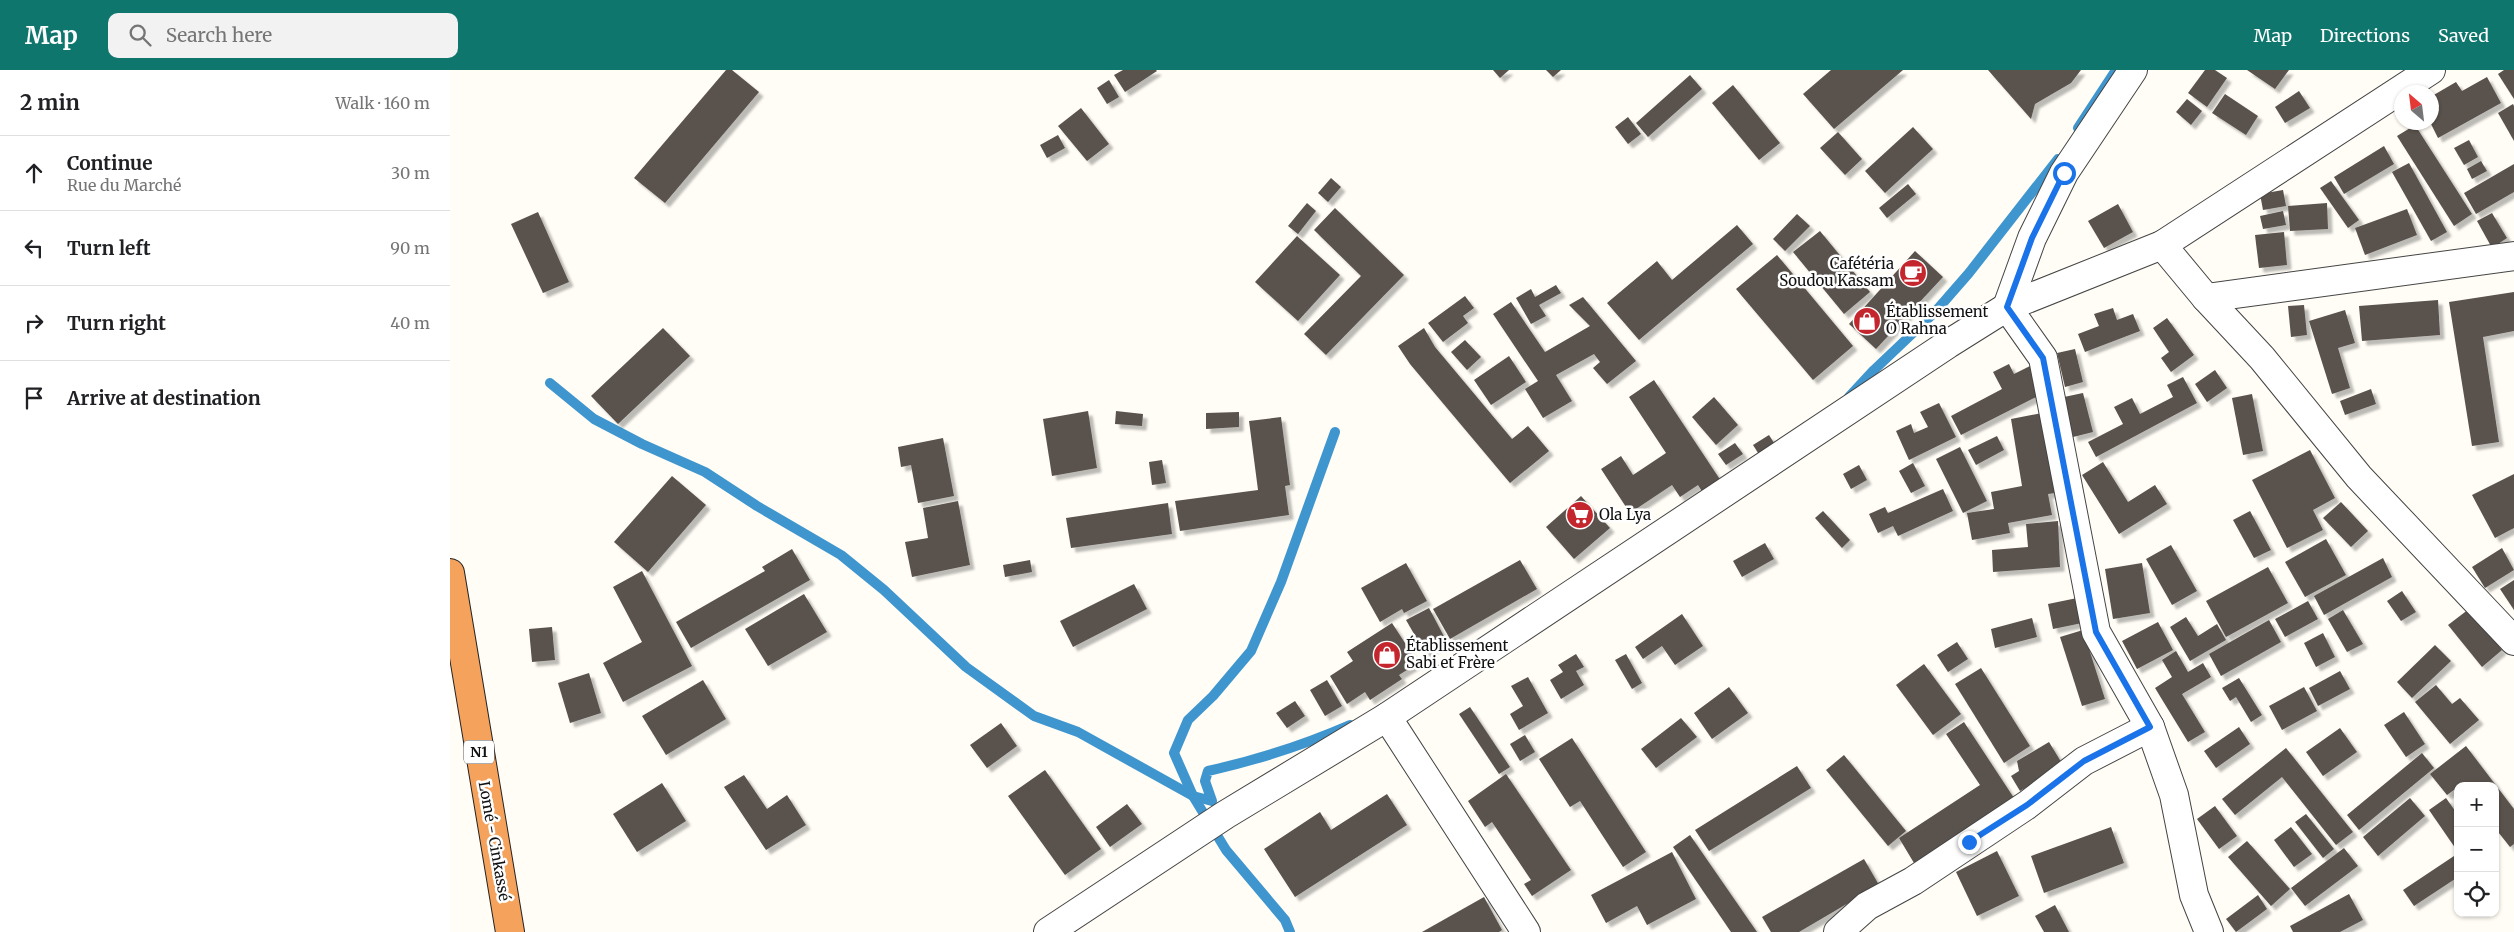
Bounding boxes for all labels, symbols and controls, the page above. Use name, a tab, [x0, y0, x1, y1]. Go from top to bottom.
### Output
search box	[108, 13, 458, 58]
text: Map	[25, 20, 78, 51]
icon: search	[126, 21, 154, 49]
text: Search here	[166, 23, 272, 47]
text: Map	[2254, 24, 2292, 47]
text: Directions	[2320, 24, 2410, 47]
text: Saved	[2438, 24, 2489, 47]
north arrow	[2394, 85, 2439, 130]
text: 2 min	[20, 89, 80, 116]
text: Walk · 160 m	[335, 93, 430, 113]
text: Continue	[67, 151, 153, 175]
icon: ahead	[20, 159, 48, 187]
route start	[2053, 162, 2076, 185]
text: 30 m	[391, 163, 430, 183]
text: Rue du Marché	[67, 175, 181, 195]
icon: left	[20, 234, 48, 262]
text: Turn left	[67, 236, 151, 260]
text: 90 m	[390, 238, 430, 258]
place label: Cafétéria Soudou Kassam	[1779, 254, 1894, 290]
cafe icon: Cafétéria Soudou Kassam	[1898, 258, 1928, 288]
place label: Établissement O Rahna	[1886, 301, 1989, 338]
shop icon: Établissement O Rahna	[1852, 306, 1882, 336]
icon: right	[20, 309, 48, 337]
text: Turn right	[67, 311, 166, 335]
text: 40 m	[390, 313, 430, 333]
icon: arrive	[20, 384, 48, 412]
text: Arrive at destination	[67, 386, 261, 410]
supermarket icon: Ola Lya	[1565, 500, 1595, 530]
place label: Ola Lya	[1599, 505, 1651, 524]
place label: Établissement Sabi et Frère	[1406, 635, 1509, 672]
shop icon: Établissement Sabi et Frère	[1372, 640, 1402, 670]
road number: N1	[464, 740, 494, 764]
street label: Lomé - Cinkassé	[475, 780, 514, 902]
map controls	[2454, 782, 2499, 917]
button: +	[2454, 782, 2499, 827]
button: −	[2454, 827, 2499, 872]
route end	[1958, 831, 1981, 854]
button: locate	[2454, 872, 2499, 917]

